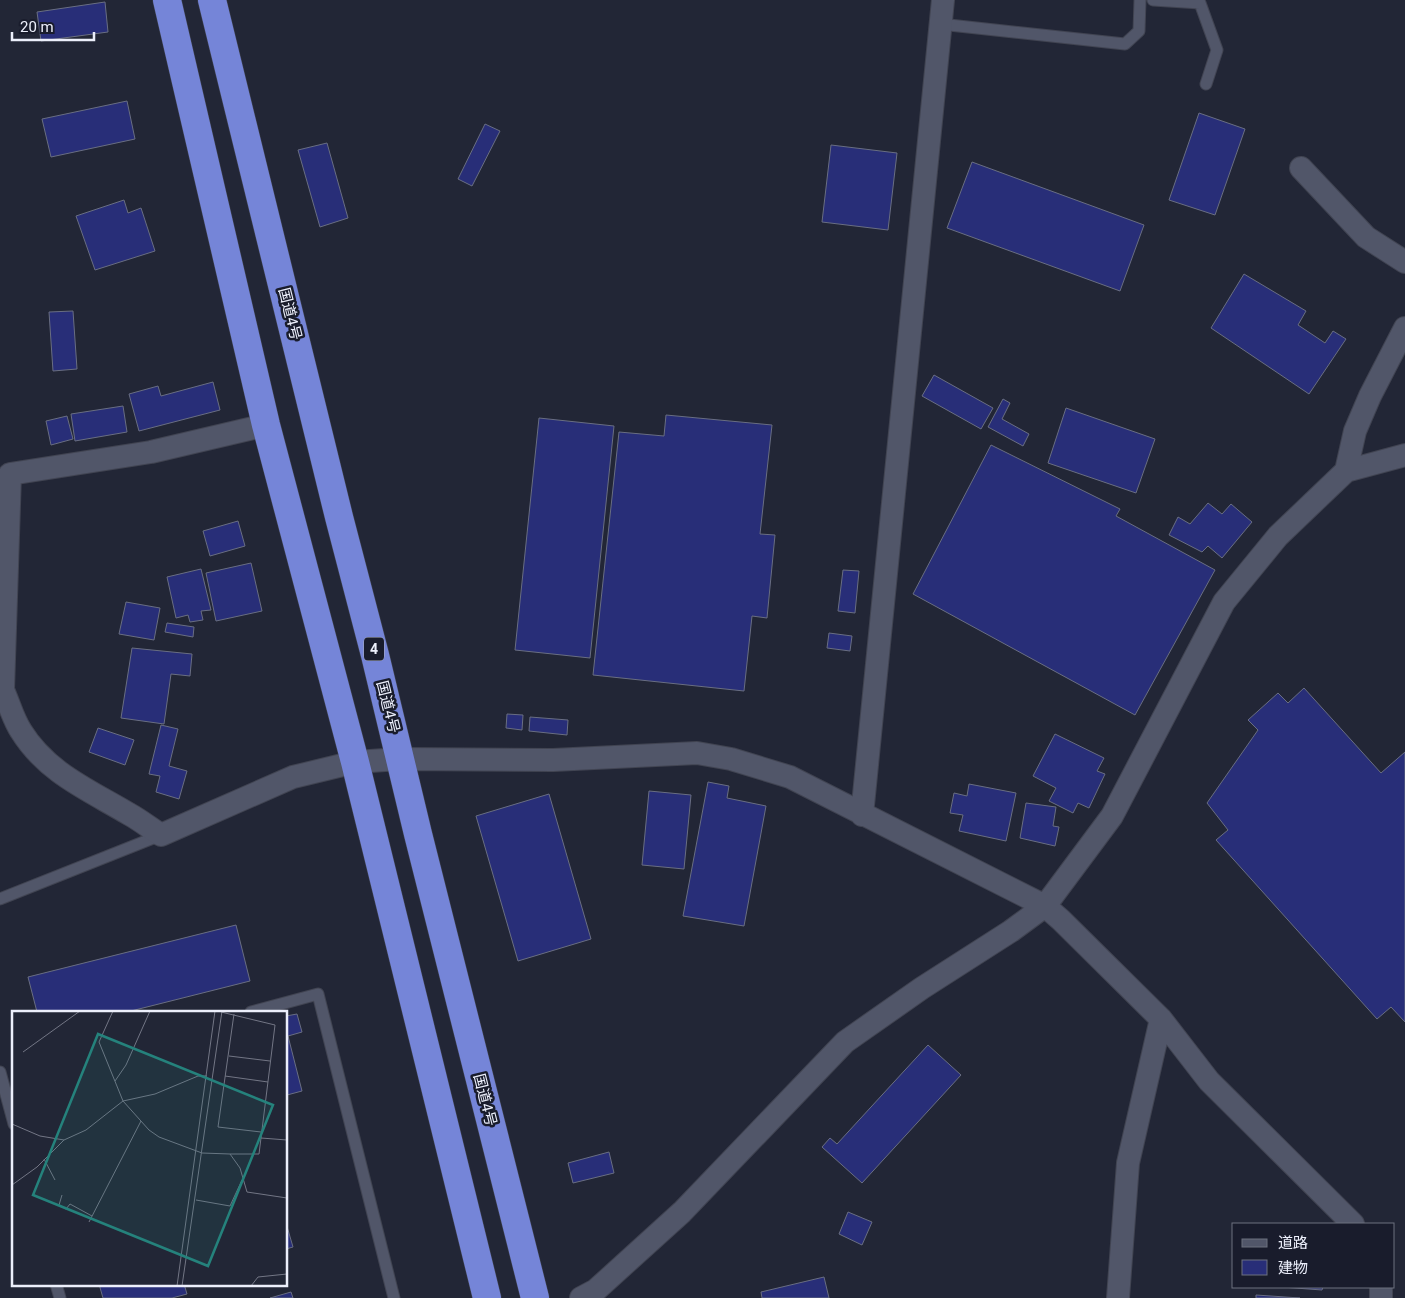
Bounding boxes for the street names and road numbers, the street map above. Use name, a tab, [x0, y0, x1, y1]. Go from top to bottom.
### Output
street label: 国道4号	[275, 286, 305, 342]
road number: 4	[364, 638, 384, 661]
street label: 国道4号	[373, 679, 403, 735]
street label: 国道4号	[470, 1072, 500, 1128]

